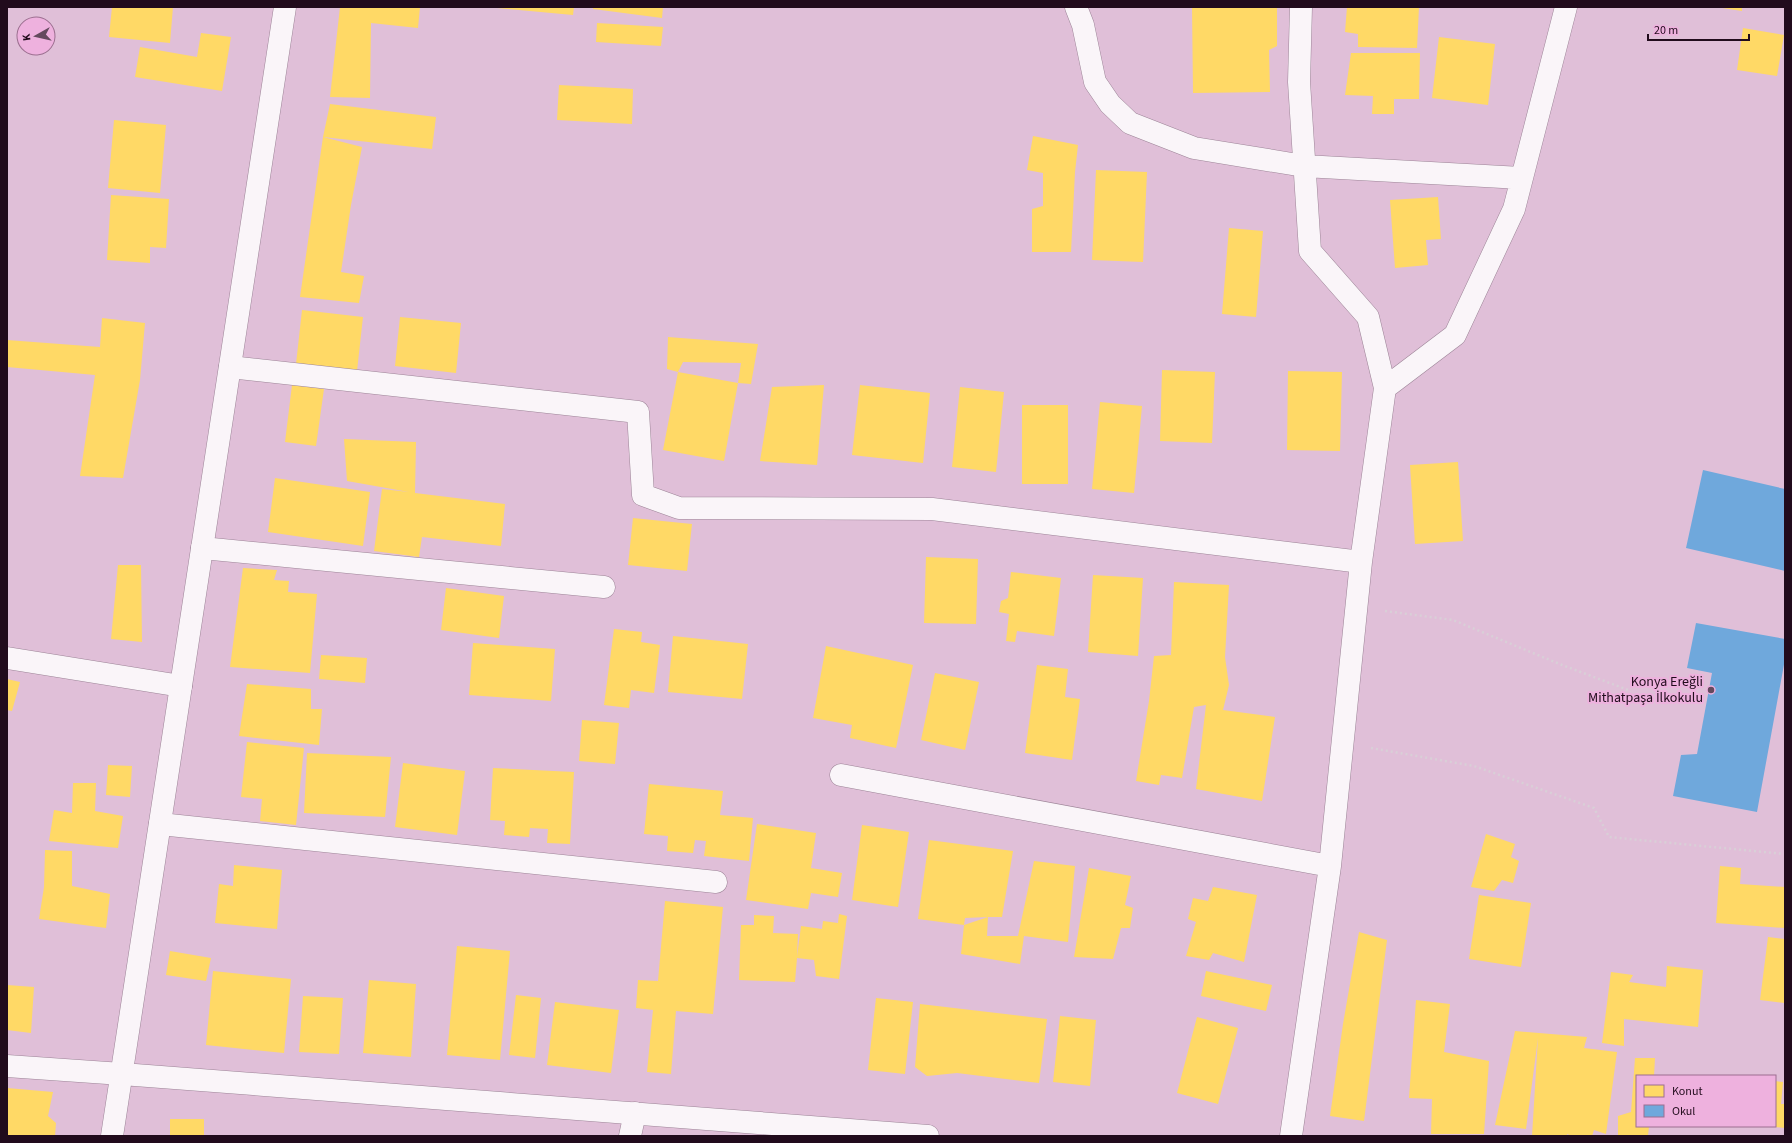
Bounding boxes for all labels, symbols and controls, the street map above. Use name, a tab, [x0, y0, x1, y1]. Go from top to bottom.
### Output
north arrow	[16, 16, 56, 56]
scale bar	[1648, 16, 1749, 42]
text: 20 m	[1654, 22, 1678, 39]
text: K	[19, 33, 34, 42]
place label: Konya Ereğli Mithatpaşa İlkokulu	[1588, 672, 1703, 708]
marker: Konya Ereğli Mithatpaşa İlkokulu	[1706, 685, 1716, 695]
legend	[1636, 1075, 1776, 1127]
text: Konut	[1672, 1083, 1703, 1100]
text: Okul	[1672, 1103, 1695, 1120]

